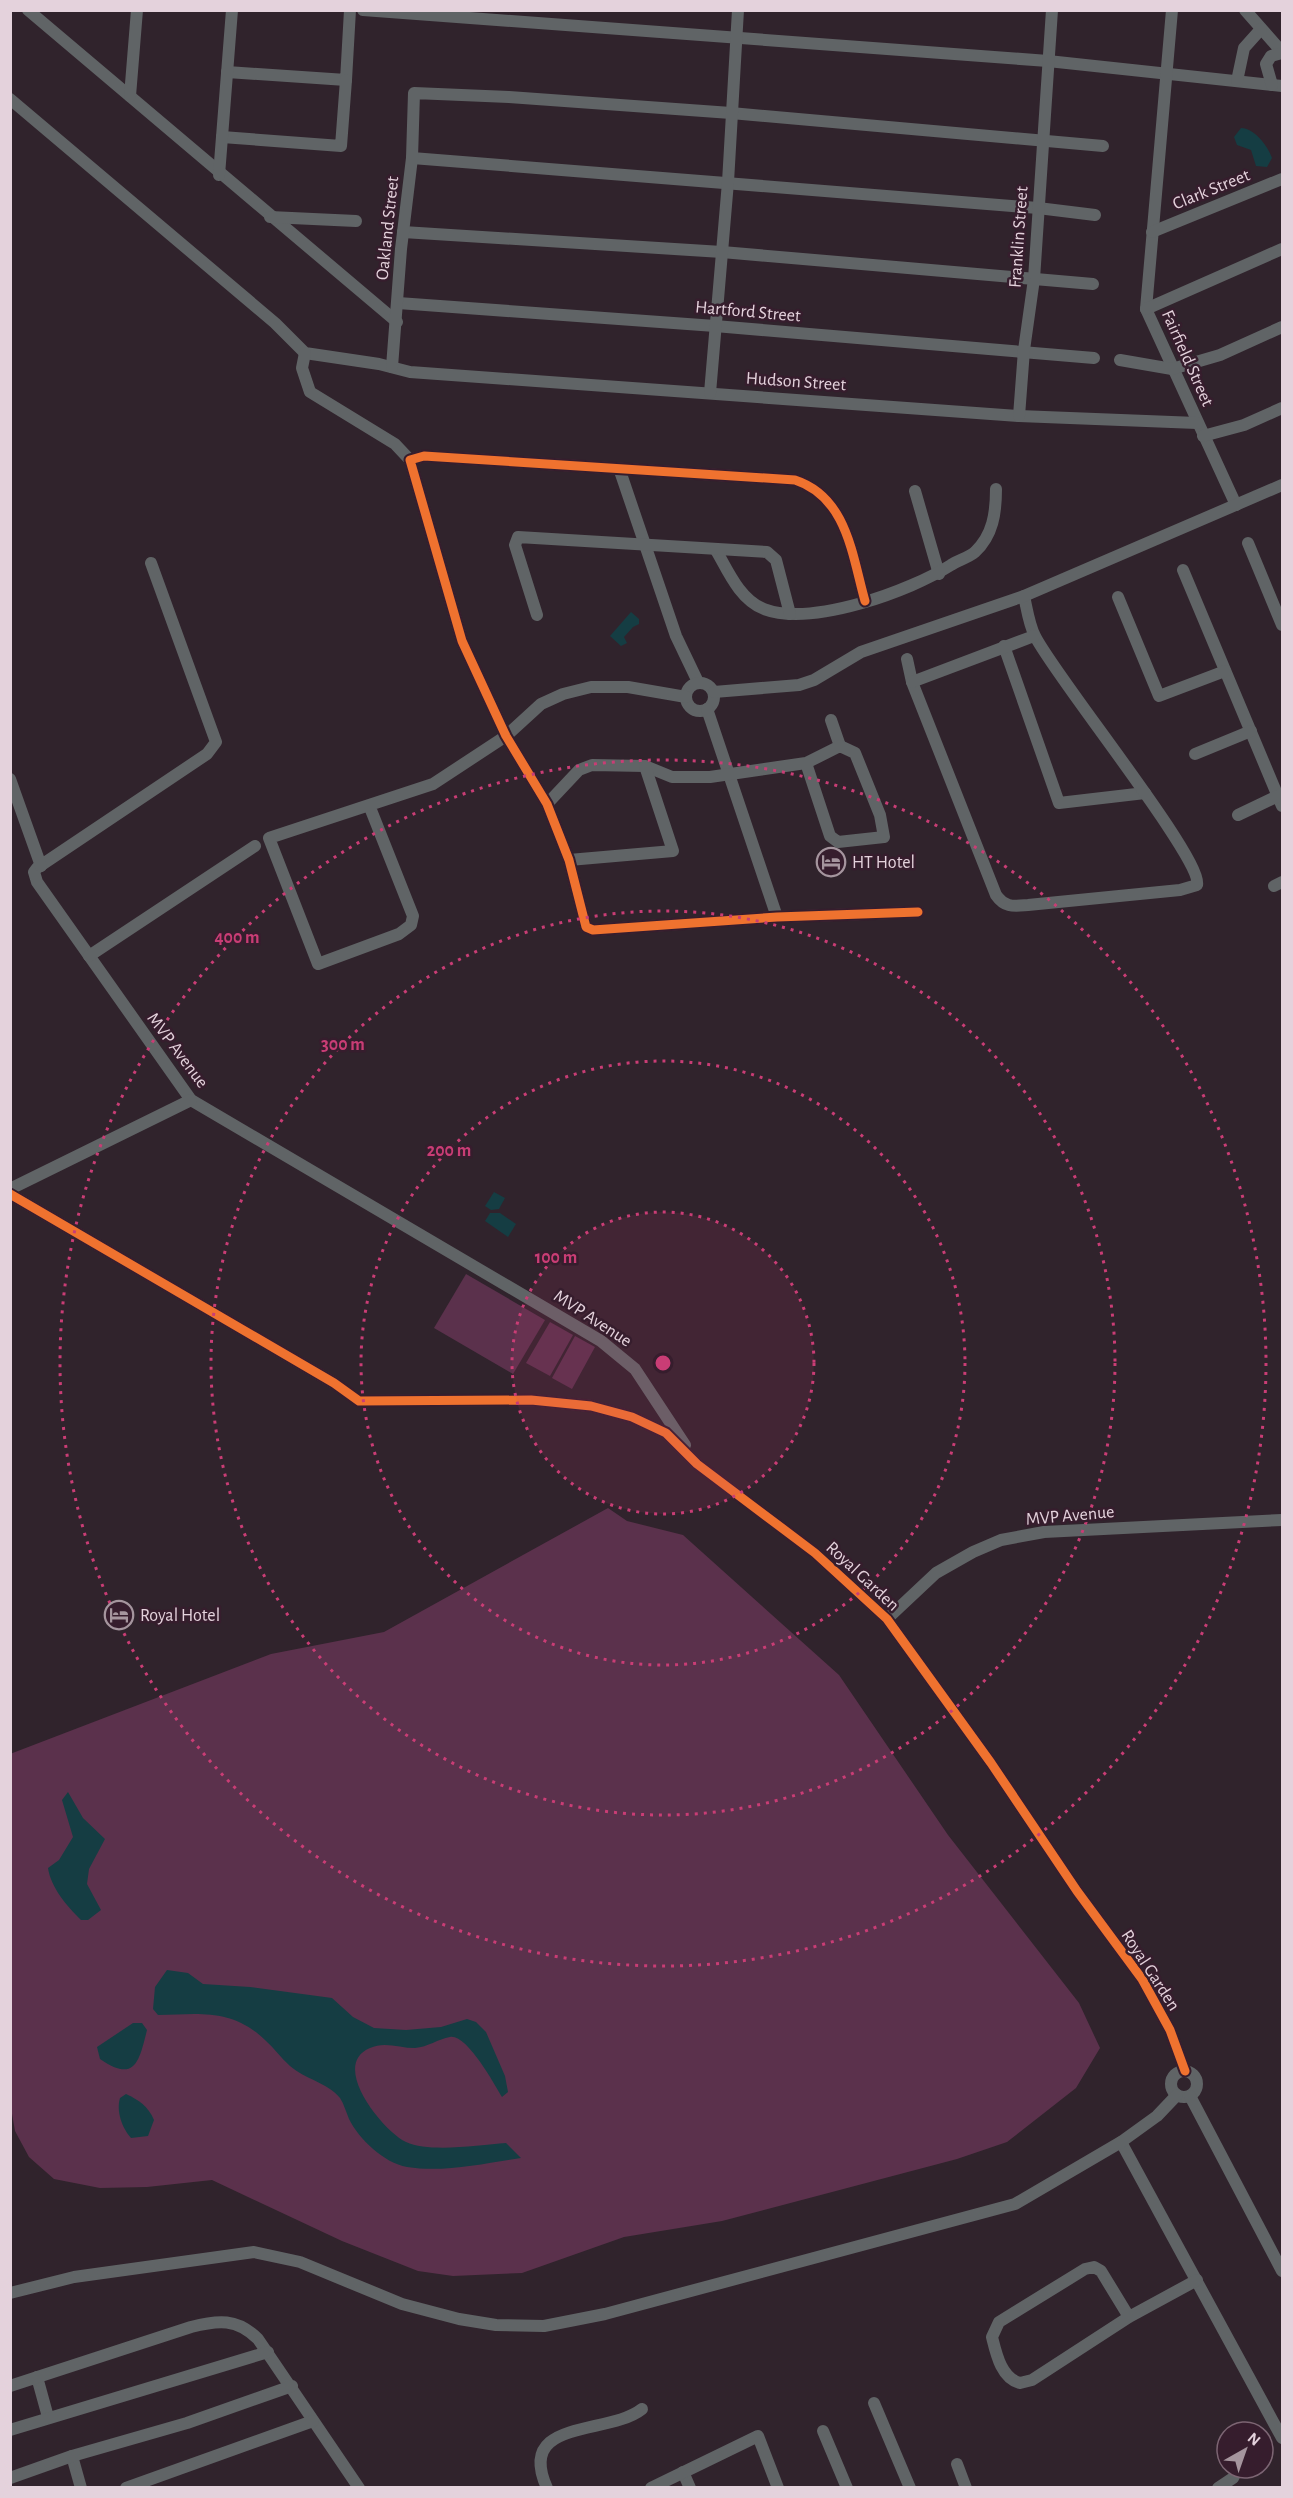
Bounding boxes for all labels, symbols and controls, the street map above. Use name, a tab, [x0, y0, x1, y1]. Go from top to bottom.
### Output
street label: Clark Street	[1170, 166, 1253, 214]
street label: Oakland Street	[374, 175, 402, 281]
street label: Franklin Street	[1006, 185, 1032, 288]
street label: Hartford Street	[694, 298, 802, 326]
street label: Fairfield Street	[1158, 308, 1216, 409]
street label: Hudson Street	[745, 370, 847, 395]
hotel icon: HT Hotel	[815, 846, 847, 878]
place label: HT Hotel	[852, 854, 915, 872]
text: 400 m	[214, 929, 260, 947]
street label: MVP Avenue	[143, 1010, 211, 1092]
text: 300 m	[321, 1036, 365, 1054]
text: 200 m	[427, 1142, 471, 1160]
text: 100 m	[535, 1249, 577, 1267]
street label: MVP Avenue	[550, 1287, 635, 1351]
centre of rings	[653, 1353, 673, 1373]
street label: MVP Avenue	[1025, 1503, 1115, 1529]
street label: Royal Garden	[822, 1539, 902, 1615]
hotel icon: Royal Hotel	[103, 1599, 135, 1631]
place label: Royal Hotel	[140, 1607, 220, 1625]
street label: Royal Garden	[1117, 1927, 1183, 2014]
north arrow	[1215, 2420, 1275, 2480]
text: N	[1245, 2430, 1263, 2449]

